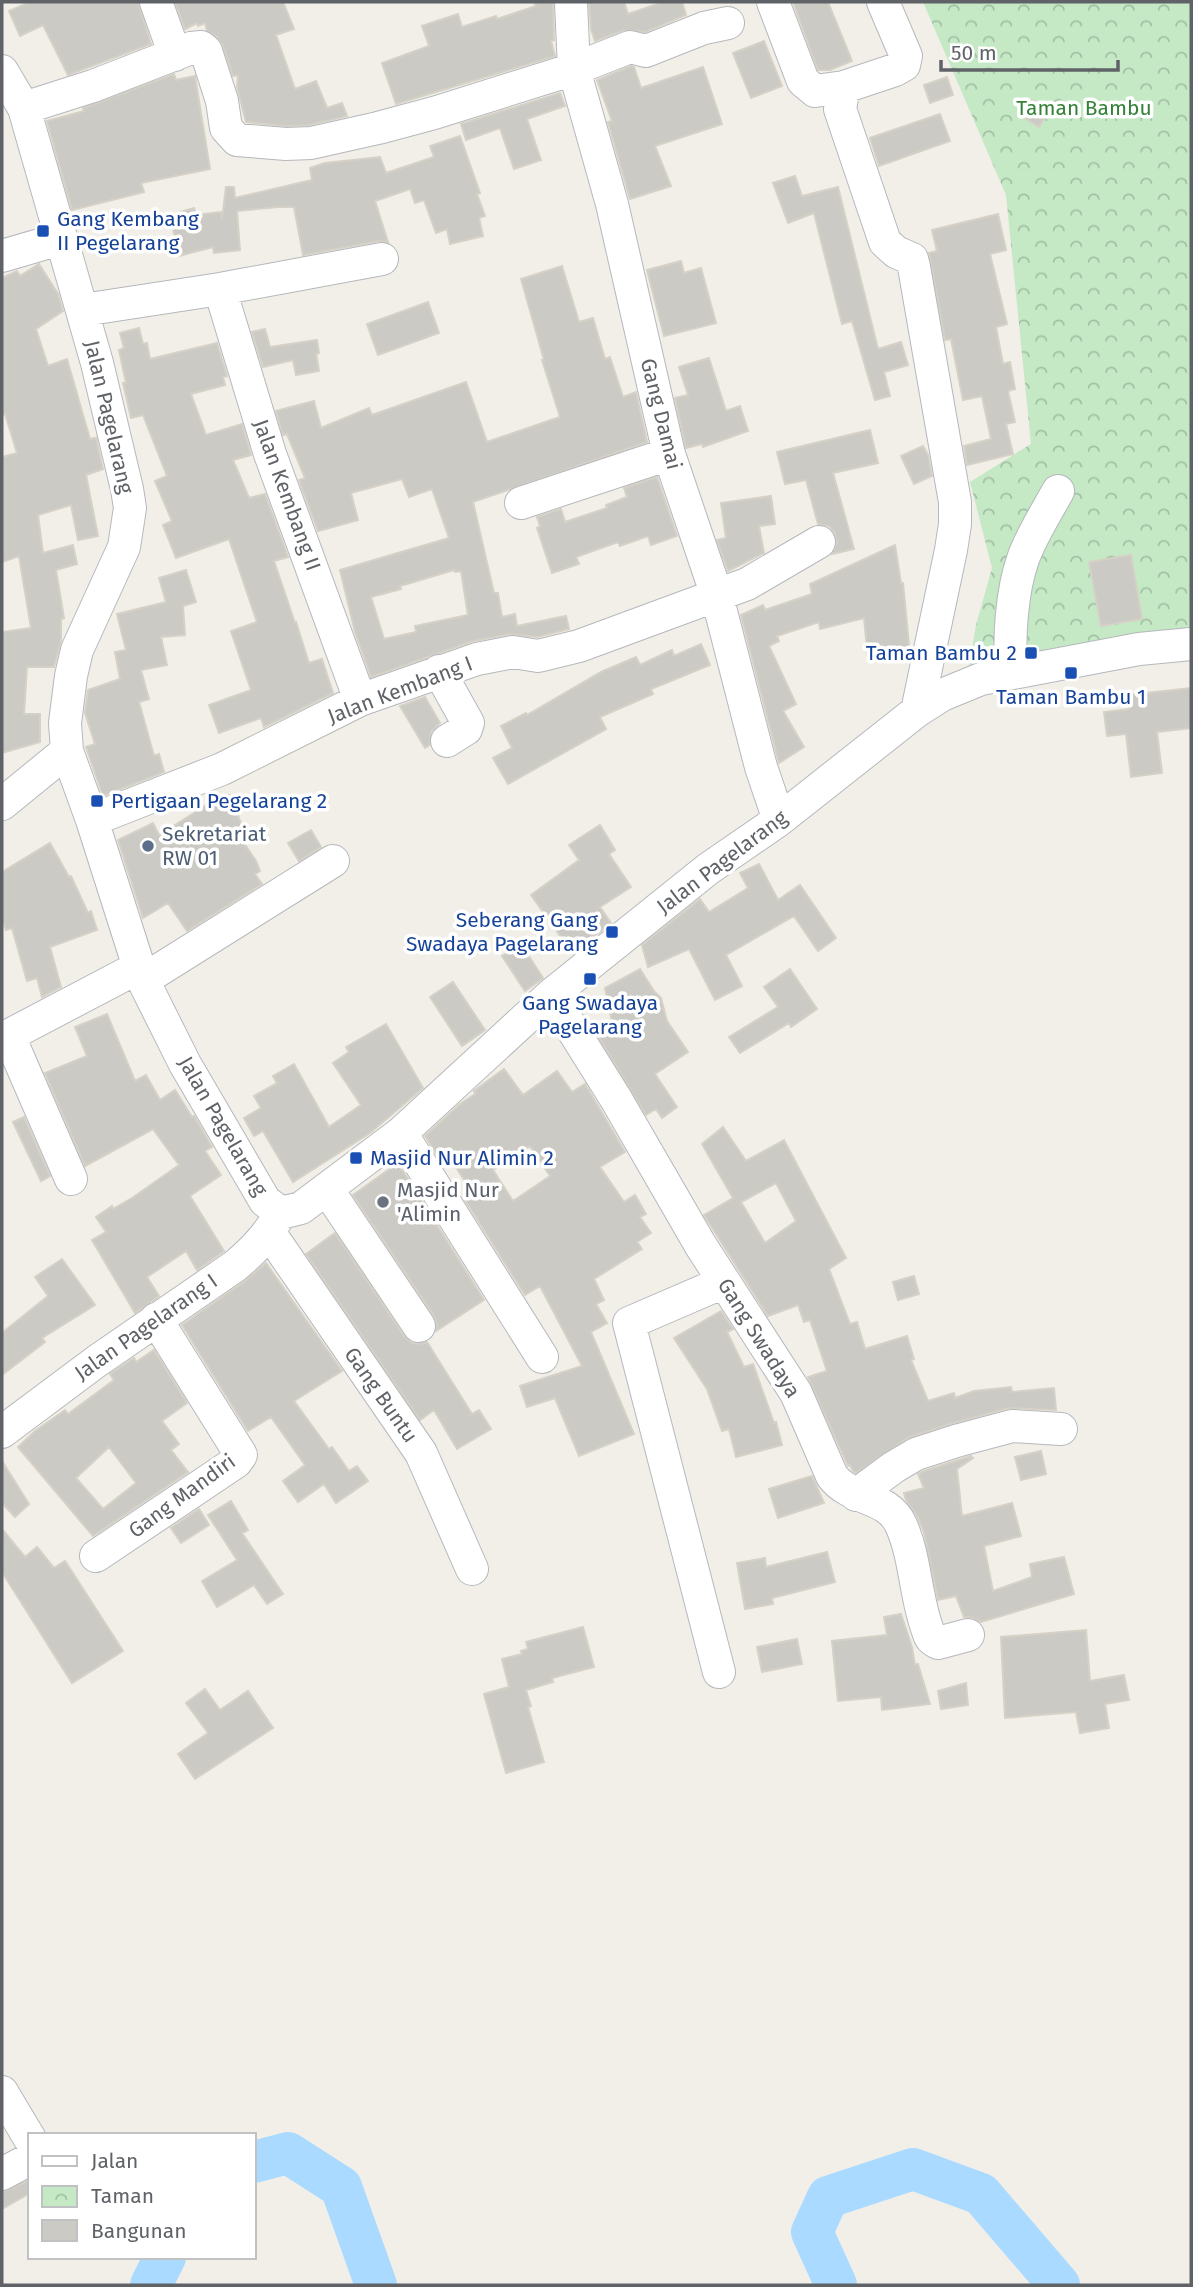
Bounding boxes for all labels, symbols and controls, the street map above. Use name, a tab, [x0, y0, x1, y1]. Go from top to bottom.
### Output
scale bar	[941, 28, 1118, 72]
text: 50 m	[951, 40, 997, 66]
park label: Taman Bambu	[1016, 95, 1152, 121]
place label: Gang Kembang II Pegelarang	[57, 206, 199, 256]
marker: Gang Kembang II Pegelarang	[35, 223, 51, 239]
street label: Jalan Pagelarang	[79, 338, 139, 496]
street label: Gang Damai	[635, 356, 687, 472]
street label: Jalan Kembang II	[248, 416, 326, 574]
place label: Taman Bambu 2	[866, 640, 1017, 666]
marker: Taman Bambu 2	[1023, 645, 1039, 661]
street label: Jalan Kembang I	[324, 650, 476, 730]
marker: Taman Bambu 1	[1063, 665, 1079, 681]
place label: Taman Bambu 1	[996, 684, 1146, 710]
place label: Pertigaan Pegelarang 2	[111, 788, 327, 814]
marker: Pertigaan Pegelarang 2	[89, 793, 105, 809]
street label: Jalan Pagelarang	[652, 804, 792, 920]
place label: Sekretariat RW 01	[162, 821, 267, 871]
marker: Sekretariat RW 01	[140, 838, 156, 854]
place label: Seberang Gang Swadaya Pagelarang	[406, 907, 598, 957]
marker: Seberang Gang Swadaya Pagelarang	[604, 924, 620, 940]
marker: Gang Swadaya Pagelarang	[582, 971, 598, 987]
place label: Gang Swadaya Pagelarang	[522, 990, 658, 1040]
street label: Jalan Pagelarang	[173, 1052, 273, 1200]
place label: Masjid Nur Alimin 2	[370, 1145, 554, 1171]
marker: Masjid Nur Alimin 2	[348, 1150, 364, 1166]
place label: Masjid Nur 'Alimin	[397, 1177, 499, 1227]
marker: Masjid Nur 'Alimin	[375, 1194, 391, 1210]
street label: Jalan Pagelarang I	[70, 1268, 222, 1386]
street label: Gang Swadaya	[712, 1273, 806, 1403]
street label: Gang Buntu	[339, 1342, 423, 1448]
street label: Gang Mandiri	[123, 1448, 241, 1544]
legend	[28, 2133, 256, 2259]
text: Jalan	[91, 2148, 138, 2174]
text: Taman	[91, 2183, 154, 2209]
text: Bangunan	[91, 2218, 186, 2244]

